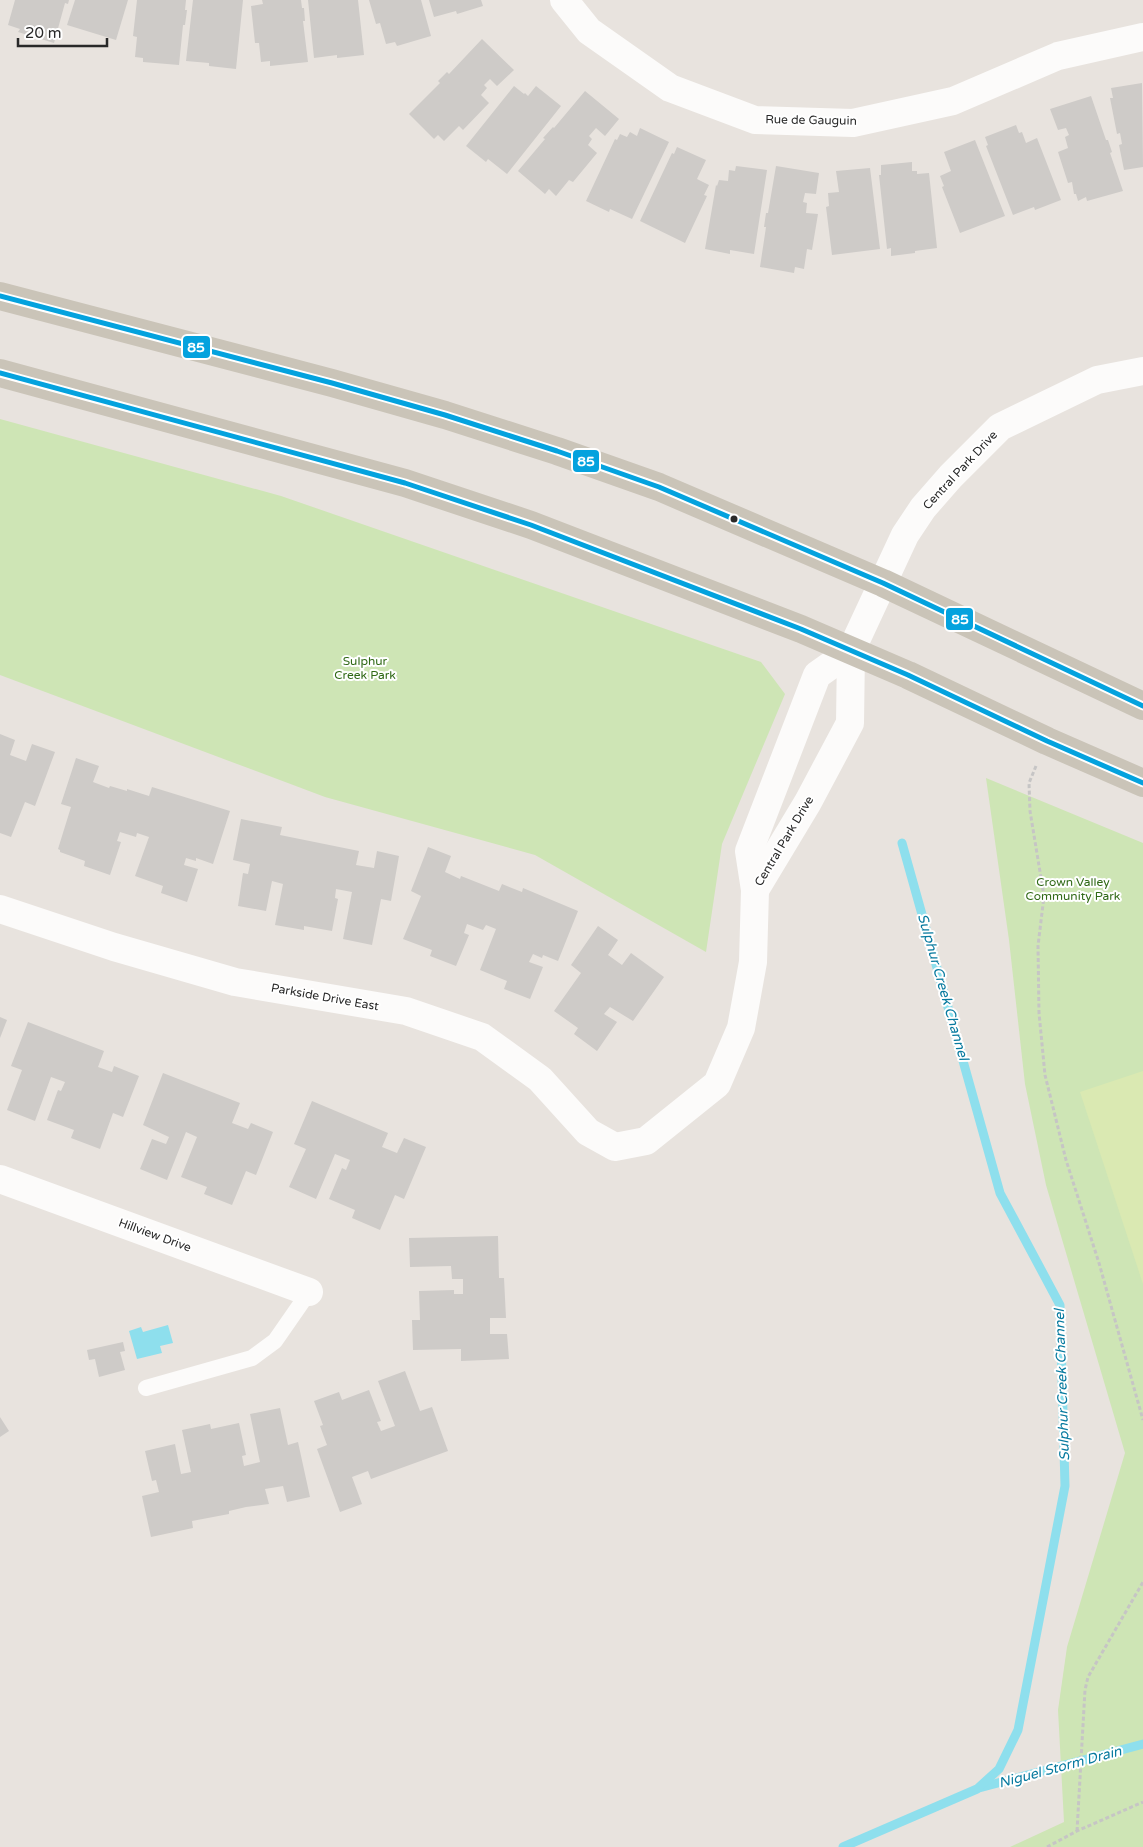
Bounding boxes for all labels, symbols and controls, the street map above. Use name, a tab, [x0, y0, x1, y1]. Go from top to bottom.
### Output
scale bar	[18, 15, 106, 47]
text: 20 m	[25, 24, 62, 42]
street label: Rue de Gauguin	[765, 112, 857, 128]
line badge: 85	[182, 335, 211, 359]
text: 85	[187, 339, 205, 356]
street label: Central Park Drive	[920, 428, 1000, 512]
line badge: 85	[572, 449, 600, 473]
text: 85	[577, 453, 595, 470]
unlabelled marker	[729, 514, 739, 524]
line badge: 85	[945, 607, 974, 631]
text: 85	[951, 611, 969, 628]
park label: Sulphur Creek Park	[334, 654, 396, 682]
street label: Central Park Drive	[752, 793, 816, 889]
park label: Crown Valley Community Park	[1026, 875, 1121, 903]
water label: Sulphur Creek Channel	[914, 912, 973, 1064]
street label: Parkside Drive East	[270, 981, 380, 1013]
street label: Hillview Drive	[117, 1215, 193, 1255]
water label: Sulphur Creek Channel	[1051, 1307, 1073, 1461]
water label: Niguel Storm Drain	[997, 1742, 1124, 1792]

